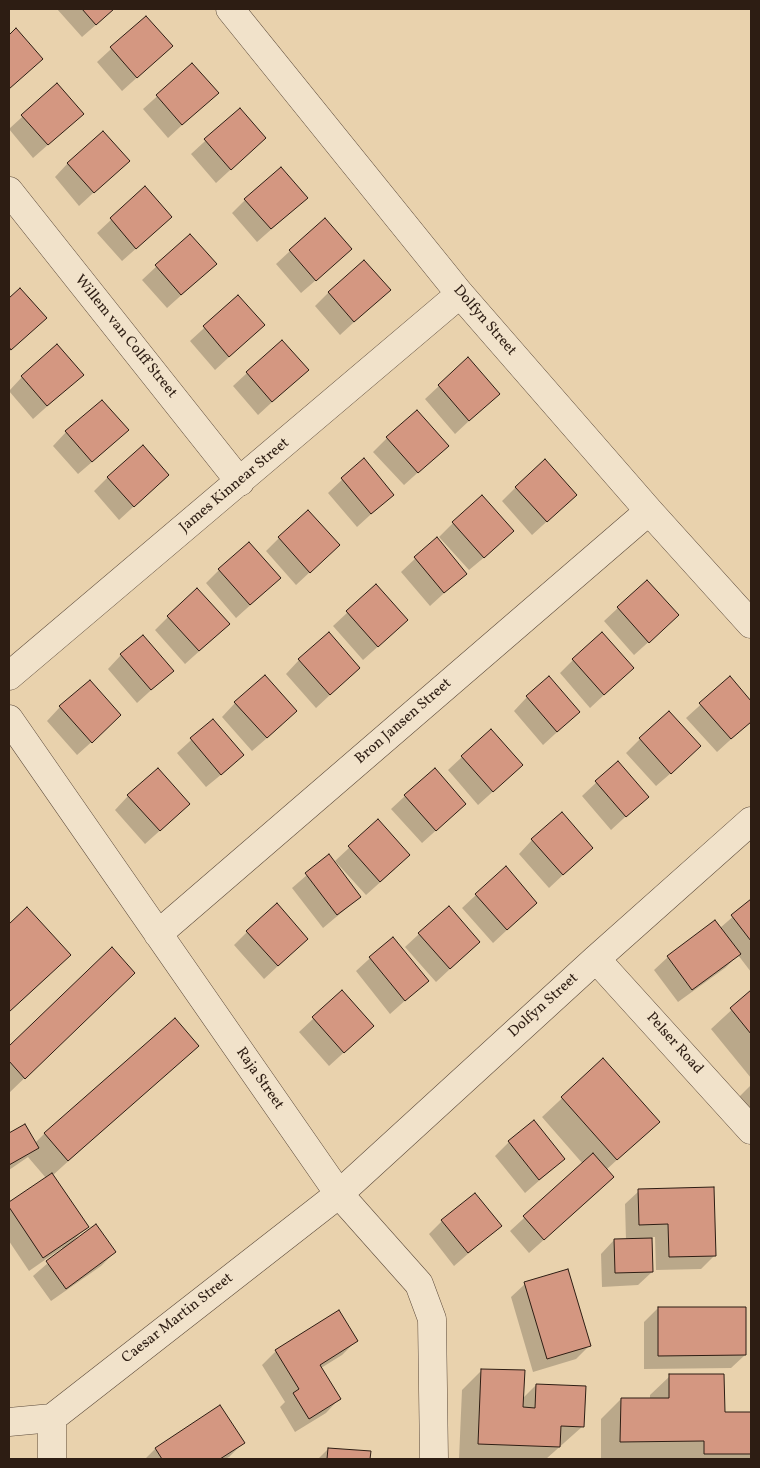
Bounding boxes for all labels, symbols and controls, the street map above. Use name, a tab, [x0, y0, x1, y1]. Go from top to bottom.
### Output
street label: Willem van Colff Street	[70, 272, 180, 402]
street label: Dolfyn Street	[448, 282, 520, 360]
street label: James Kinnear Street	[176, 435, 294, 537]
street label: Bron Jansen Street	[352, 675, 456, 769]
street label: Dolfyn Street	[505, 970, 583, 1042]
street label: Pelser Road	[642, 1009, 706, 1079]
street label: Raja Street	[231, 1044, 287, 1114]
street label: Caesar Martin Street	[119, 1270, 237, 1368]

